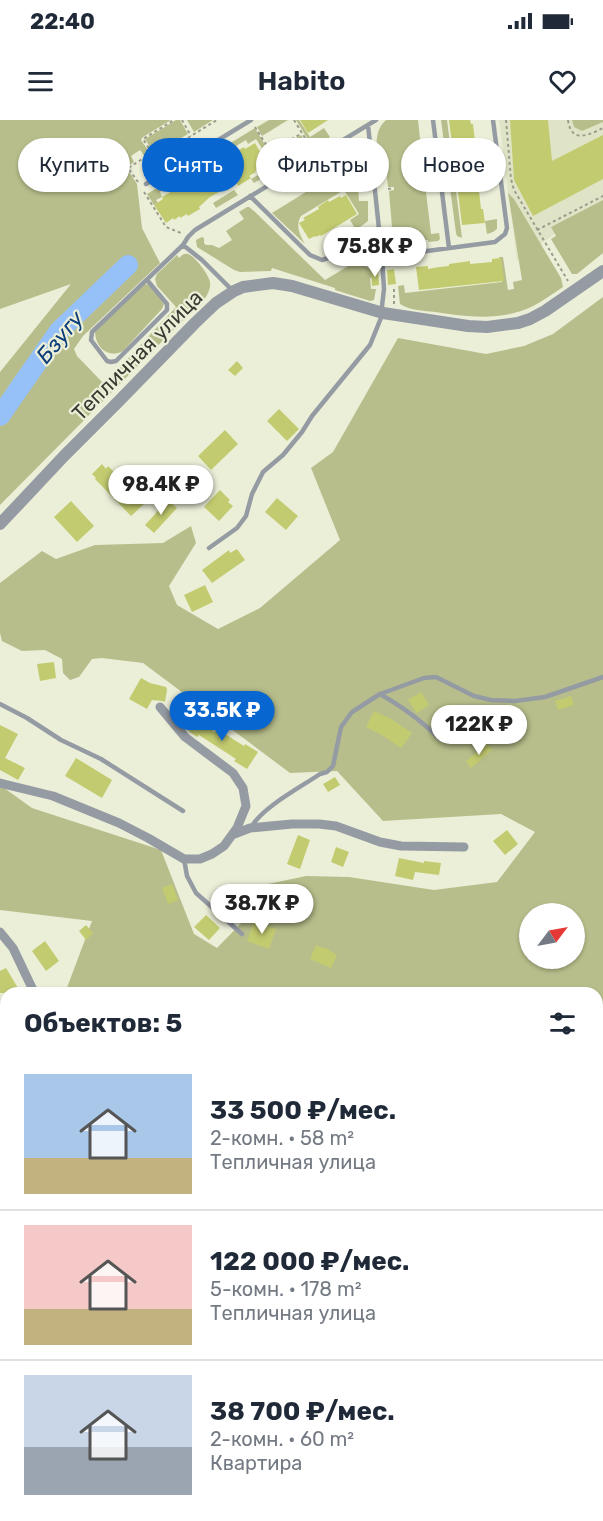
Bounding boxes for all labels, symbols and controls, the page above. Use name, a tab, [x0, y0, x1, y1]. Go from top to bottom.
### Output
text: 22:40	[30, 8, 95, 35]
icon: menu	[24, 65, 57, 98]
text: Habito	[257, 65, 346, 97]
icon: heart	[546, 65, 579, 98]
chip: Купить	[18, 138, 130, 192]
chip: Снять	[142, 138, 244, 192]
chip: Фильтры	[256, 138, 389, 192]
chip: Новое	[401, 138, 506, 192]
pin: 75.8K ₽	[320, 227, 430, 278]
text: 75.8K ₽	[337, 234, 413, 258]
street label: Тепличная улица	[67, 285, 207, 425]
water label: Бзугу	[31, 305, 90, 368]
pin: 98.4K ₽	[106, 465, 216, 516]
text: 98.4K ₽	[122, 472, 200, 496]
pin: 33.5K ₽	[167, 691, 277, 742]
text: 33.5K ₽	[184, 698, 260, 722]
pin: 122K ₽	[430, 705, 528, 756]
text: 122K ₽	[445, 712, 513, 736]
pin: 38.7K ₽	[207, 884, 317, 935]
text: 38.7K ₽	[224, 891, 300, 915]
north arrow	[519, 903, 585, 969]
map controls	[519, 903, 585, 969]
icon: filters	[546, 1007, 579, 1040]
text: Объектов: 5	[24, 1008, 182, 1039]
text: 33 500 ₽/мес.	[210, 1095, 396, 1126]
icon: home	[72, 1098, 144, 1170]
text: 2-комн. · 58 m²	[210, 1126, 354, 1150]
text: Тепличная улица	[210, 1150, 376, 1174]
text: 122 000 ₽/мес.	[210, 1246, 409, 1277]
icon: home	[72, 1249, 144, 1321]
text: 5-комн. · 178 m²	[210, 1277, 362, 1301]
text: Тепличная улица	[210, 1301, 376, 1325]
text: 38 700 ₽/мес.	[210, 1396, 395, 1427]
icon: home	[72, 1399, 144, 1471]
text: 2-комн. · 60 m²	[210, 1427, 354, 1451]
text: Квартира	[210, 1451, 302, 1475]

